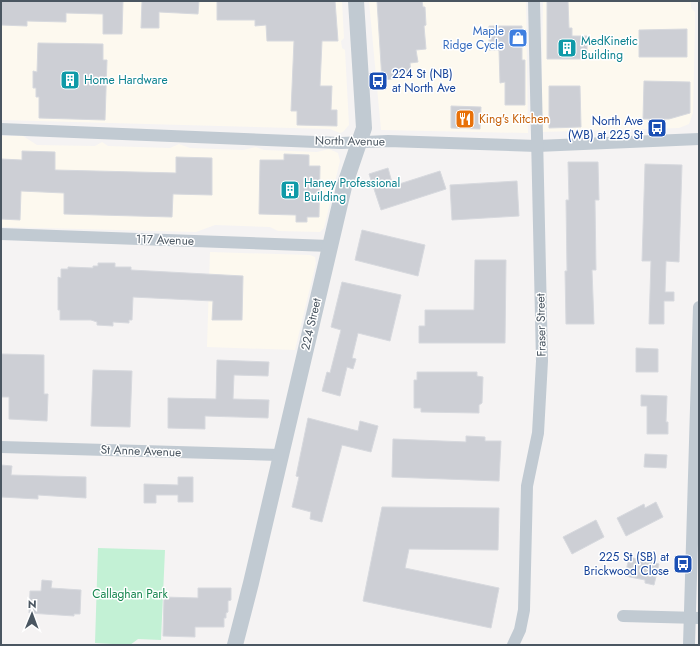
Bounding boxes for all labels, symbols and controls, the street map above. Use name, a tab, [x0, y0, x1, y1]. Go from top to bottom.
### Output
place label: Maple Ridge Cycle	[443, 22, 504, 54]
shop icon: Maple Ridge Cycle	[507, 27, 529, 49]
place label: MedKinetic Building	[581, 32, 638, 64]
building icon: MedKinetic Building	[556, 37, 578, 59]
place label: 224 St (NB) at North Ave	[392, 65, 456, 97]
building icon: Home Hardware	[59, 69, 81, 91]
bus stop icon: 224 St (NB) at North Ave	[367, 70, 389, 92]
place label: Home Hardware	[84, 71, 168, 89]
restaurant icon: King's Kitchen	[454, 108, 476, 130]
place label: King's Kitchen	[479, 110, 550, 128]
place label: North Ave (WB) at 225 St	[568, 112, 643, 144]
bus stop icon: North Ave (WB) at 225 St	[646, 117, 668, 139]
street label: North Avenue	[315, 131, 385, 151]
place label: Haney Professional Building	[304, 174, 400, 206]
building icon: Haney Professional Building	[279, 179, 301, 201]
street label: 117 Avenue	[136, 230, 194, 250]
street label: Fraser Street	[531, 293, 551, 357]
street label: 224 Street	[296, 296, 326, 352]
street label: St Anne Avenue	[100, 441, 182, 461]
place label: 225 St (SB) at Brickwood Close	[584, 548, 669, 580]
bus stop icon: 225 St (SB) at Brickwood Close	[672, 553, 694, 575]
park label: Callaghan Park	[92, 585, 168, 603]
north arrow	[12, 594, 52, 634]
text: N	[28, 596, 37, 612]

